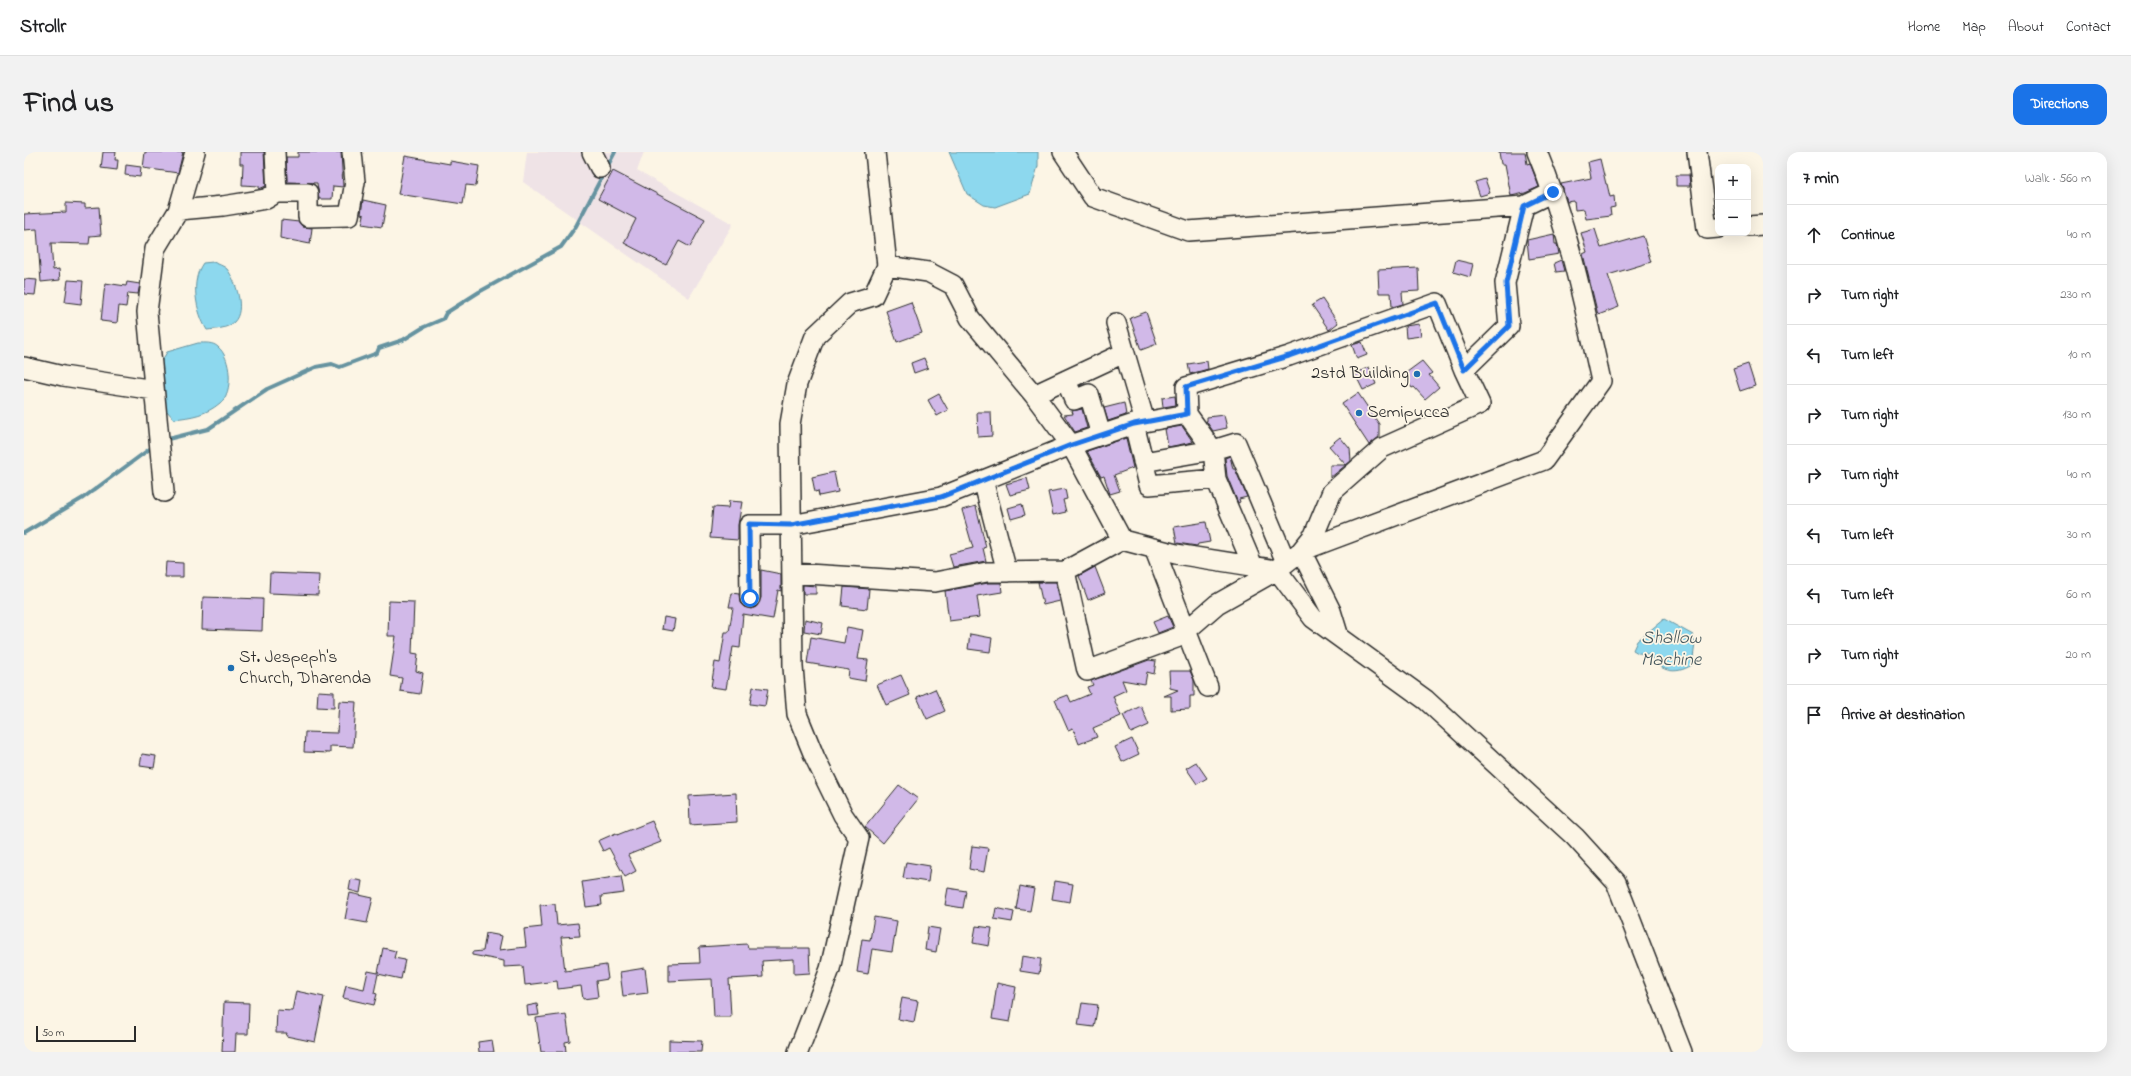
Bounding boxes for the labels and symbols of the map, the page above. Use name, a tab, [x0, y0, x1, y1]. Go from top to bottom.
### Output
route end	[1544, 183, 1562, 201]
place label: 2std Building	[1311, 361, 1409, 388]
marker: 2std Building	[1412, 369, 1422, 379]
place label: Semipucca	[1367, 400, 1450, 426]
marker: Semipucca	[1354, 408, 1364, 418]
route start	[741, 589, 759, 607]
water label: Shallow Machine	[1641, 625, 1703, 674]
place label: St. Jespeph's Church, Dharenda	[239, 645, 371, 692]
marker: St. Jespeph's Church, Dharenda	[226, 663, 236, 673]
scale bar	[36, 1024, 136, 1043]

